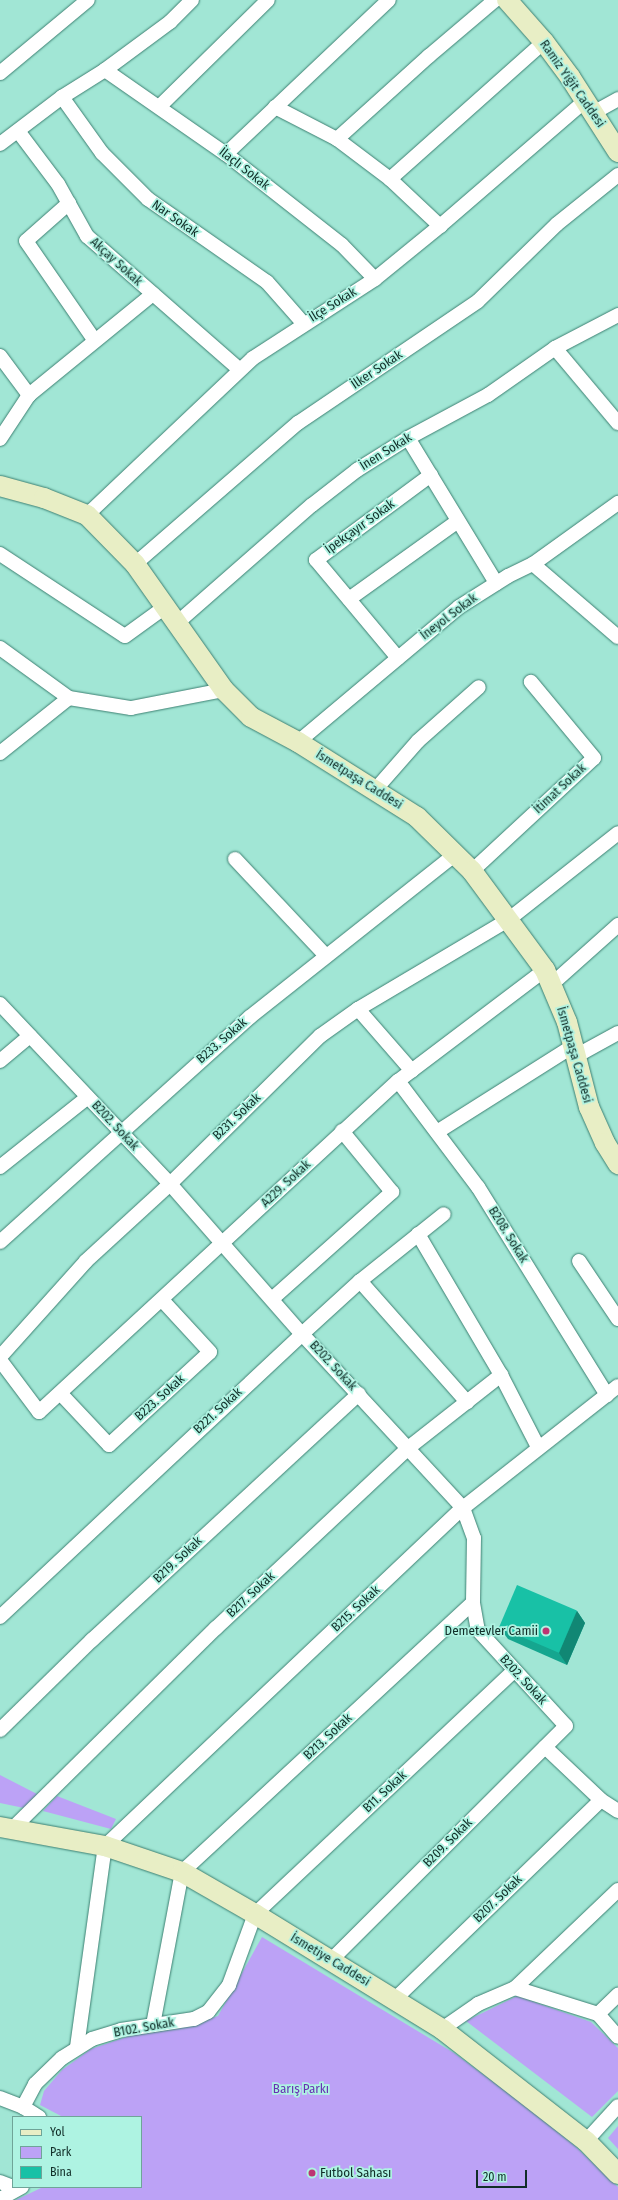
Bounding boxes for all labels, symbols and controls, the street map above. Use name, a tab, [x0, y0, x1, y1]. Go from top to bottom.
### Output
street label: Ramiz Yiğit Caddesi	[536, 37, 608, 131]
street label: İlaçlı Sokak	[216, 144, 272, 194]
street label: Nar Sokak	[149, 197, 201, 241]
street label: Akçay Sokak	[87, 235, 145, 289]
street label: İlçe Sokak	[306, 284, 360, 326]
street label: İlker Sokak	[348, 347, 406, 393]
street label: İnen Sokak	[357, 430, 415, 474]
street label: İpekçayır Sokak	[322, 496, 398, 558]
street label: İneyol Sokak	[417, 591, 481, 643]
street label: İsmetpaşa Caddesi	[313, 747, 405, 813]
street label: İtimat Sokak	[530, 761, 590, 817]
street label: İsmetpaşa Caddesi	[553, 1005, 595, 1105]
street label: B233. Sokak	[194, 1015, 250, 1067]
street label: B231. Sokak	[210, 1090, 264, 1144]
street label: B202. Sokak	[88, 1098, 142, 1154]
street label: A229. Sokak	[258, 1157, 314, 1211]
street label: B208. Sokak	[485, 1204, 531, 1266]
street label: B202. Sokak	[306, 1338, 360, 1394]
street label: B223. Sokak	[132, 1372, 188, 1424]
street label: B221. Sokak	[191, 1385, 245, 1437]
street label: B219. Sokak	[150, 1533, 206, 1587]
street label: B217. Sokak	[224, 1569, 278, 1621]
street label: B215. Sokak	[328, 1583, 384, 1635]
place label: Demetevler Camii	[445, 1623, 538, 1639]
marker: Demetevler Camii	[541, 1626, 551, 1636]
street label: B202. Sokak	[496, 1652, 550, 1708]
street label: B213. Sokak	[300, 1711, 356, 1763]
street label: B11. Sokak	[360, 1768, 410, 1816]
street label: B209. Sokak	[420, 1815, 476, 1871]
street label: B207. Sokak	[470, 1872, 526, 1926]
street label: İsmetiye Caddesi	[287, 1930, 373, 1990]
street label: B102. Sokak	[112, 2015, 176, 2041]
park label: Barış Parkı	[273, 2081, 329, 2097]
legend	[12, 2116, 142, 2188]
text: Yol	[50, 2125, 65, 2139]
text: Park	[50, 2145, 71, 2159]
scale bar	[478, 2162, 529, 2188]
text: Bina	[50, 2165, 72, 2179]
place label: Futbol Sahası	[320, 2165, 391, 2181]
marker: Futbol Sahası	[307, 2168, 317, 2178]
text: 20 m	[483, 2170, 507, 2184]

